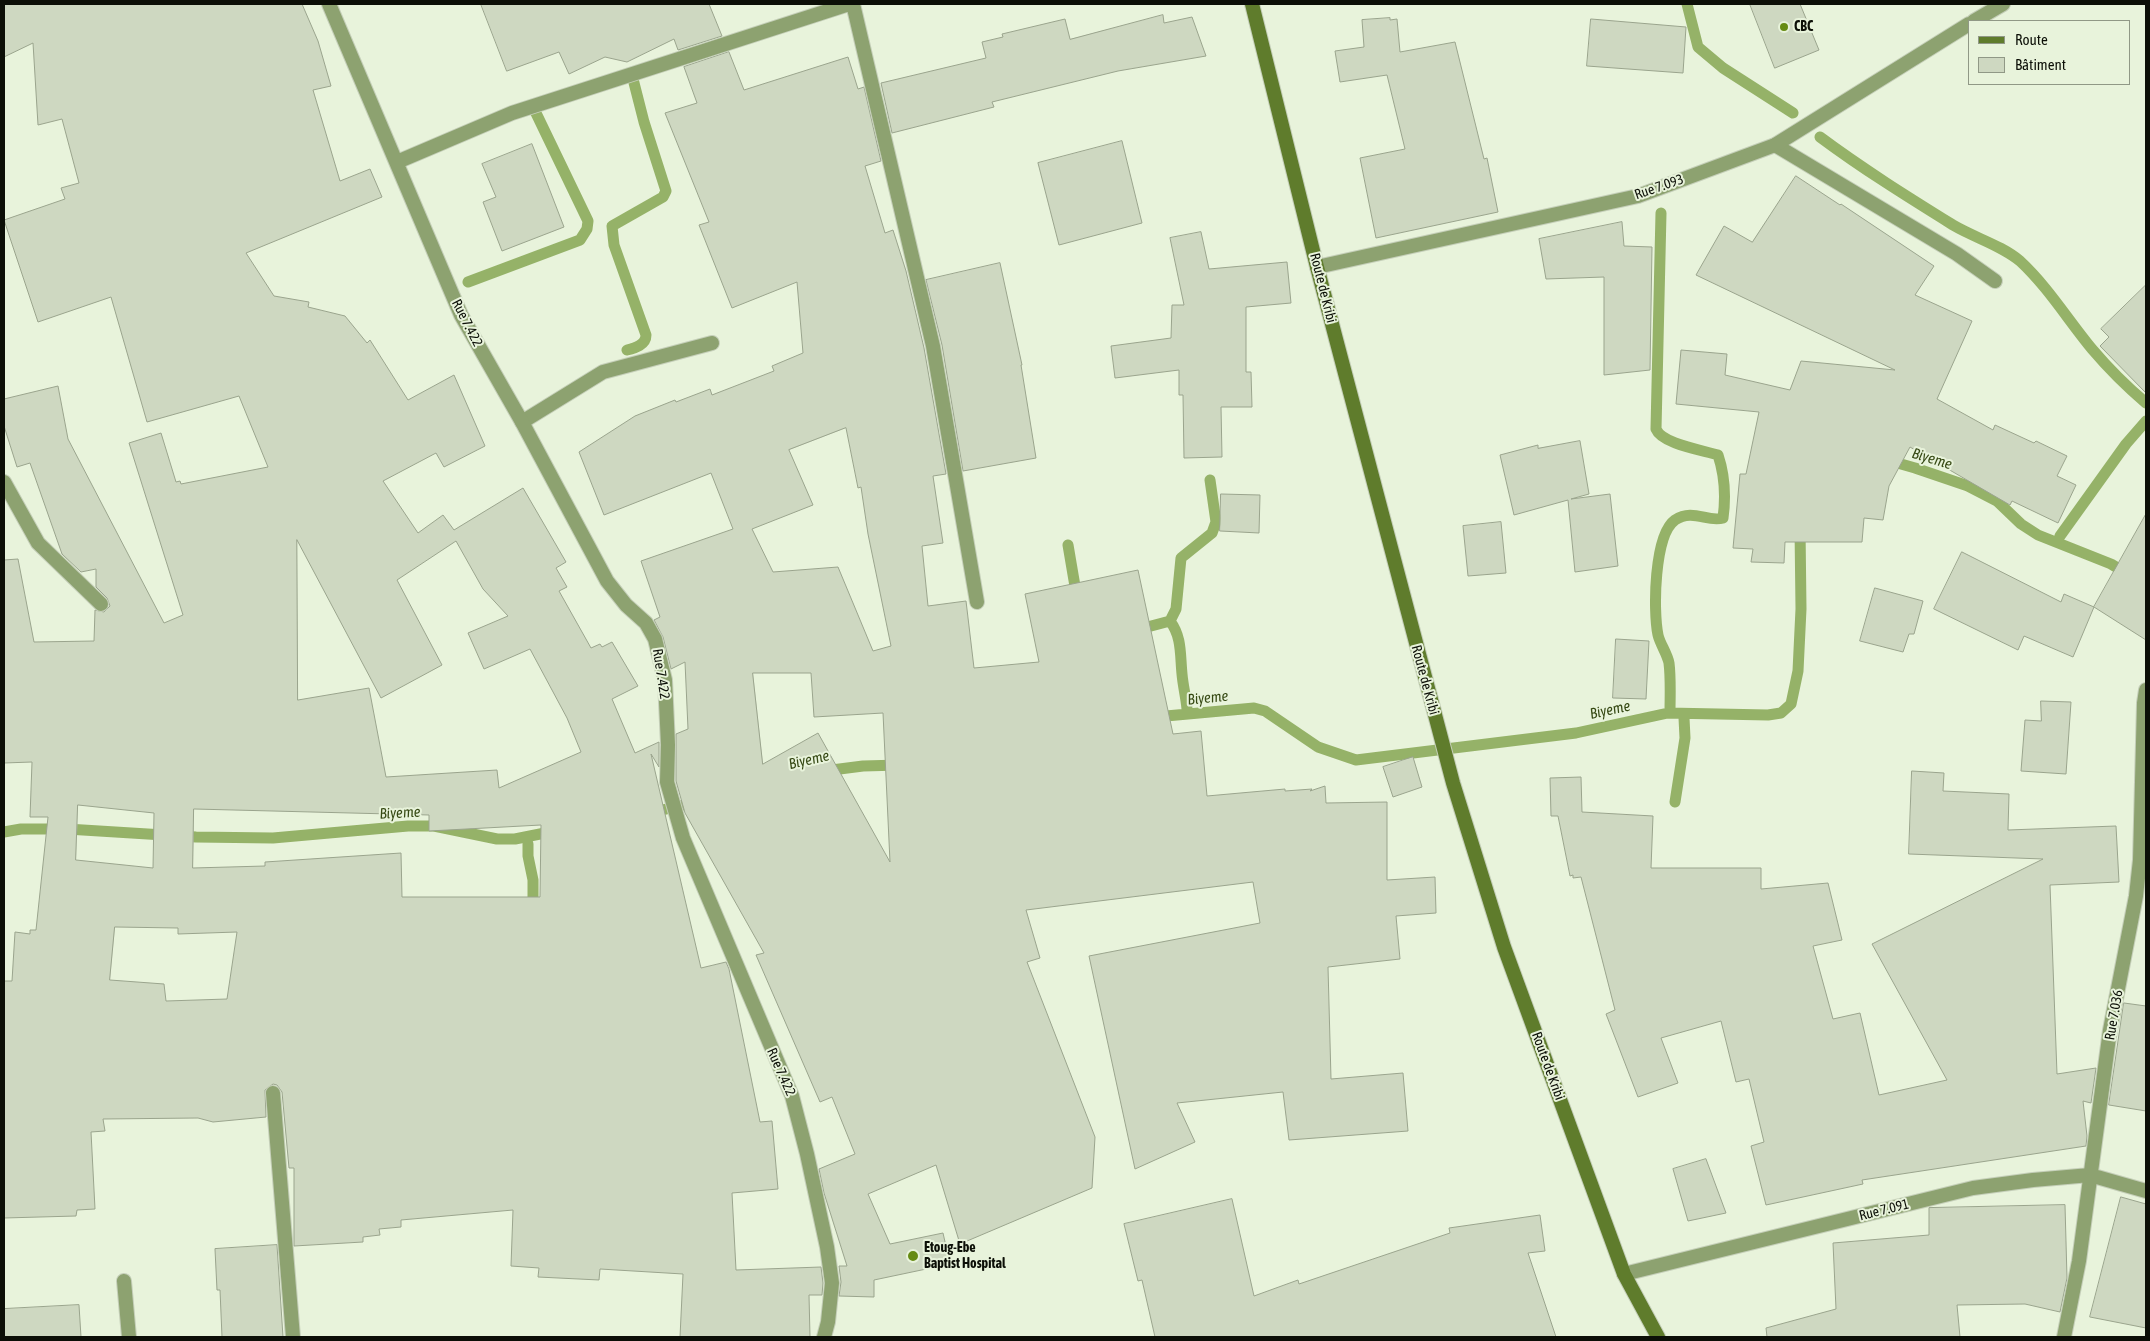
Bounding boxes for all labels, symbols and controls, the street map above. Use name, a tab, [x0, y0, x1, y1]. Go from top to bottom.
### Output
place label: CBC	[1794, 19, 1813, 35]
legend	[1968, 20, 2130, 85]
marker: CBC	[1778, 21, 1790, 33]
text: Route	[2015, 31, 2048, 48]
text: Bâtiment	[2015, 56, 2066, 73]
street label: Rue 7.093	[1632, 171, 1686, 203]
street label: Route de Kribi	[1306, 251, 1340, 325]
street label: Rue 7.422	[448, 297, 486, 349]
water label: Biyeme	[1910, 444, 1954, 474]
street label: Route de Kribi	[1408, 643, 1442, 717]
street label: Rue 7.422	[649, 648, 673, 700]
water label: Biyeme	[1187, 687, 1229, 709]
water label: Biyeme	[1588, 697, 1632, 723]
water label: Biyeme	[787, 747, 831, 773]
water label: Biyeme	[379, 803, 421, 823]
street label: Rue 7.036	[2101, 989, 2127, 1041]
street label: Route de Kribi	[1528, 1030, 1568, 1102]
street label: Rue 7.422	[763, 1045, 799, 1099]
street label: Rue 7.091	[1857, 1196, 1911, 1224]
place label: Etoug-Ebe Baptist Hospital	[924, 1240, 1006, 1272]
marker: Etoug-Ebe Baptist Hospital	[906, 1249, 920, 1263]

